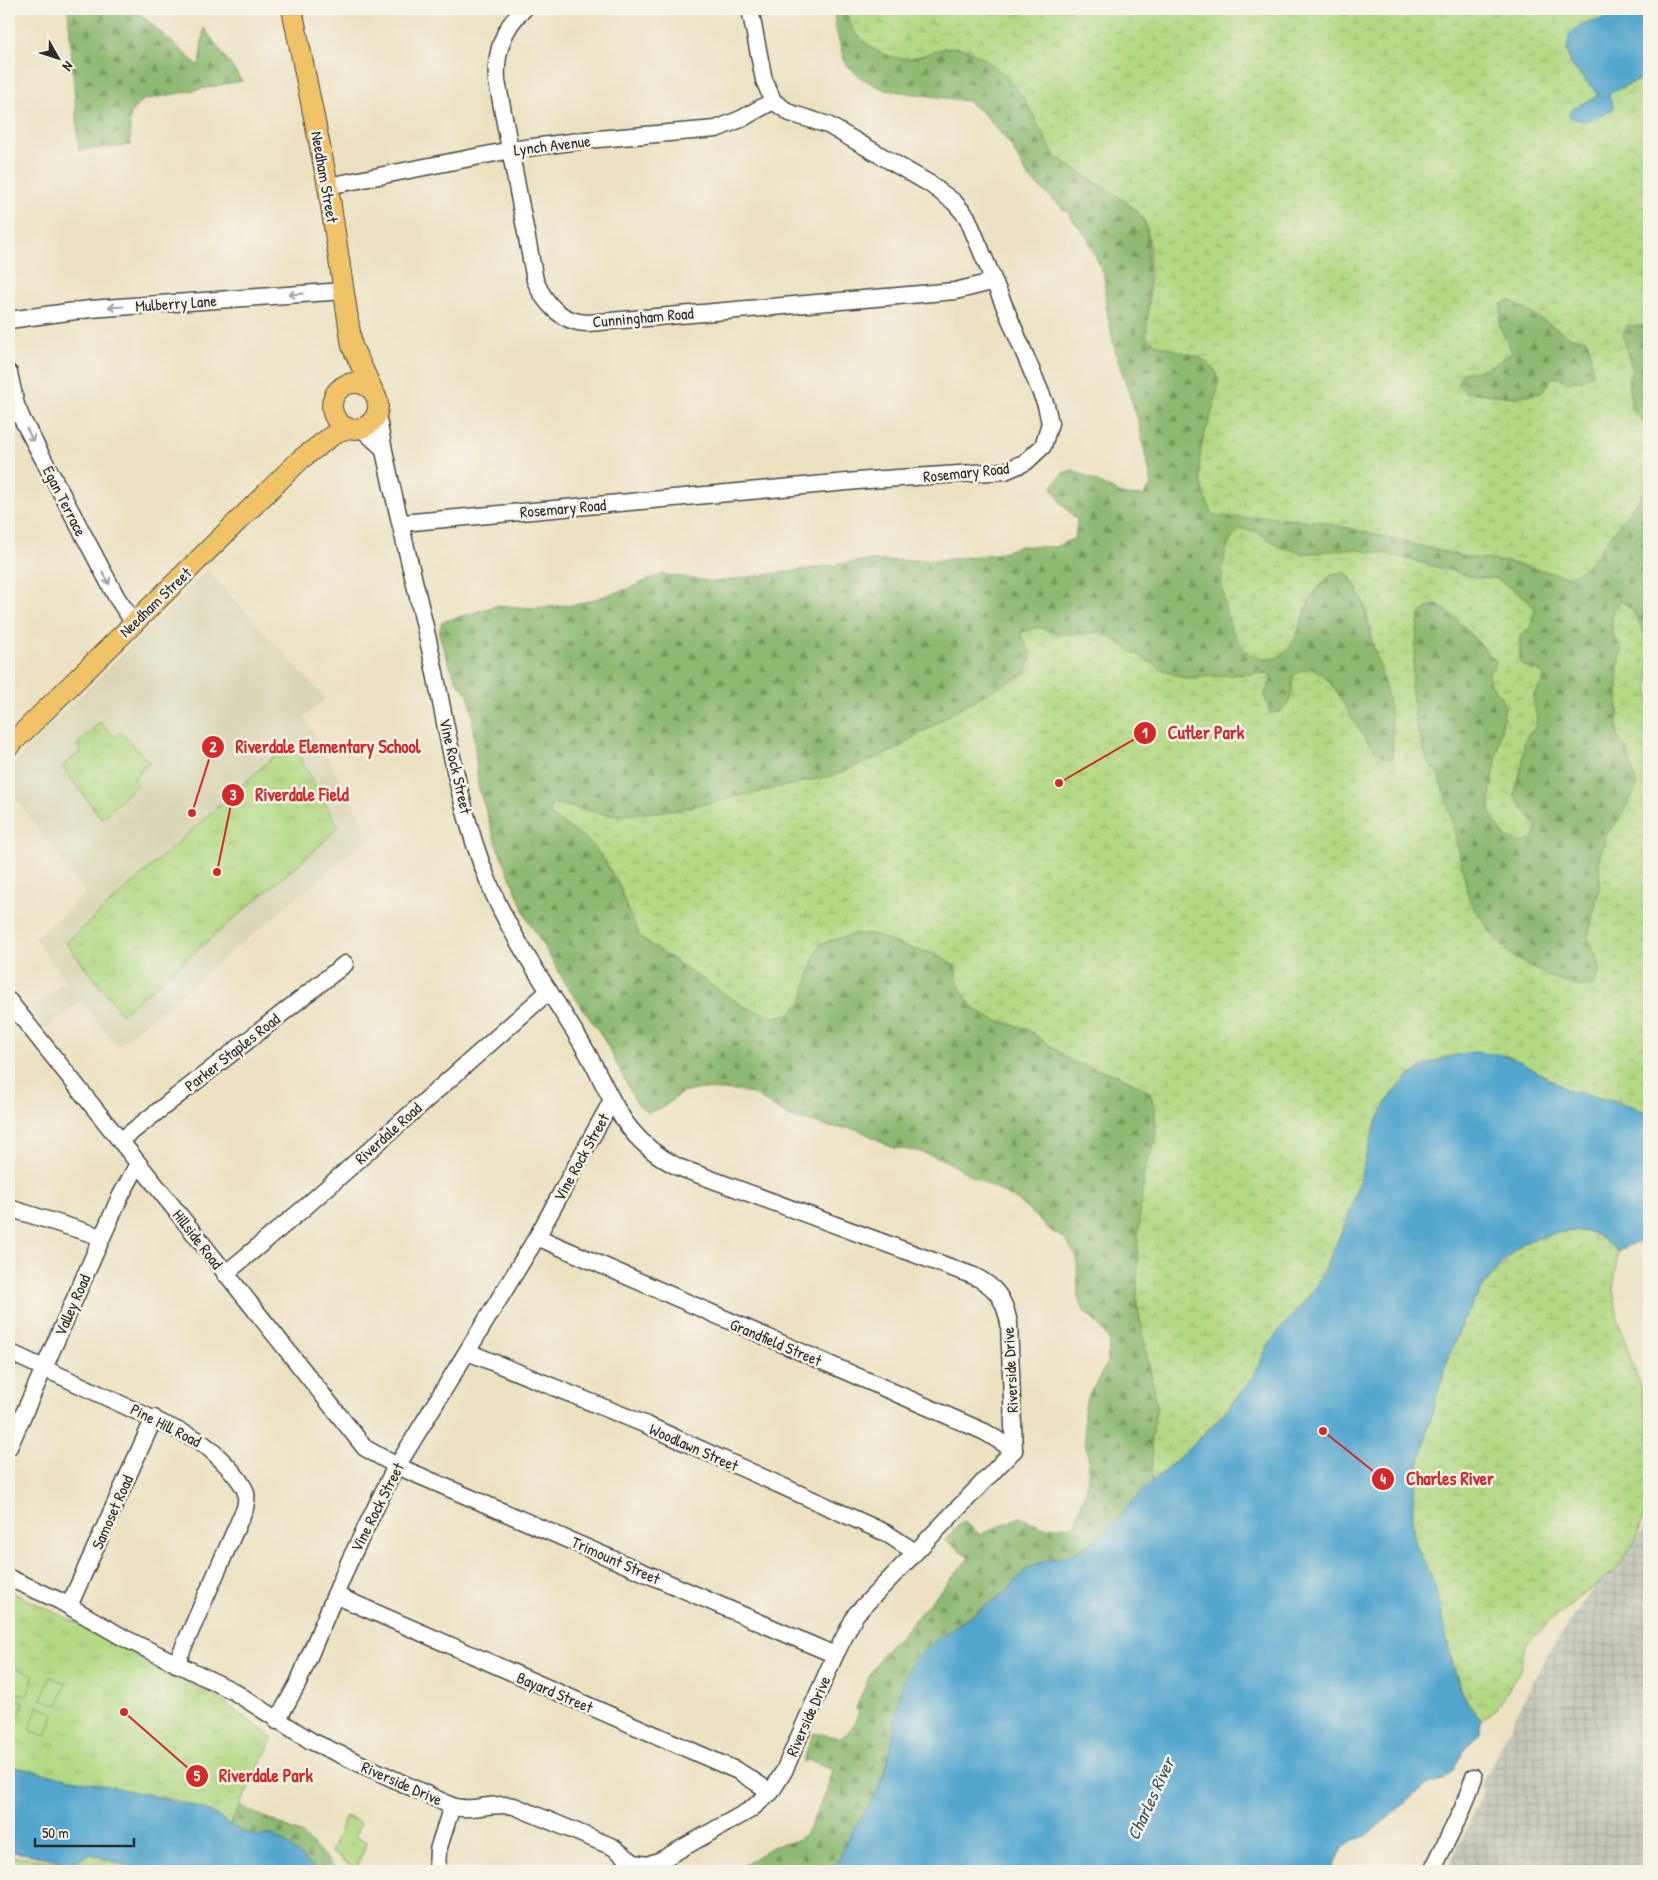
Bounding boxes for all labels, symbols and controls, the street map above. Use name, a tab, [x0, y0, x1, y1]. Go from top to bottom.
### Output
north arrow	[32, 32, 82, 82]
text: N	[58, 58, 78, 76]
street label: Lynch Avenue	[512, 129, 592, 161]
street label: Needham Street	[306, 130, 344, 225]
street label: Mulberry Lane	[134, 289, 218, 317]
one-way arrow	[288, 290, 304, 299]
one-way arrow	[108, 302, 124, 311]
street label: Cunningham Road	[592, 302, 694, 332]
one-way arrow	[25, 427, 35, 442]
street label: Rosemary Road	[922, 457, 1010, 487]
street label: Egan Terrace	[38, 462, 92, 541]
street label: Rosemary Road	[519, 493, 607, 523]
street label: Needham Street	[114, 562, 196, 642]
one-way arrow	[101, 571, 111, 586]
street label: Vine Rock Street	[434, 716, 478, 816]
callout: Cutler Park	[1133, 716, 1254, 749]
text: Cutler Park	[1168, 720, 1245, 745]
text: 1	[1142, 722, 1148, 743]
callout: Riverdale Elementary School	[200, 731, 430, 764]
text: Riverdale Elementary School	[235, 734, 422, 760]
text: 2	[209, 736, 217, 757]
callout: Riverdale Field	[220, 778, 359, 811]
text: Riverdale Field	[255, 782, 349, 807]
text: 3	[230, 784, 237, 805]
street label: Parker Staples Road	[180, 1008, 284, 1096]
street label: Riverdale Road	[350, 1097, 426, 1169]
street label: Vine Rock Street	[548, 1109, 614, 1205]
street label: Hillside Road	[168, 1205, 228, 1273]
street label: Valley Road	[49, 1271, 95, 1339]
street label: Grandfield Street	[727, 1313, 826, 1371]
street label: Riverside Drive	[997, 1326, 1023, 1413]
street label: Pine Hill Road	[127, 1398, 205, 1452]
street label: Woodlawn Street	[646, 1418, 742, 1477]
street label: Vine Rock Street	[345, 1458, 409, 1555]
callout: Charles River	[1371, 1462, 1504, 1495]
text: Charles River	[1406, 1466, 1494, 1491]
text: 4	[1380, 1468, 1386, 1489]
street label: Samoset Road	[86, 1471, 138, 1553]
street label: Trimount Street	[568, 1531, 664, 1589]
street label: Bayard Street	[514, 1666, 597, 1718]
street label: Riverside Drive	[780, 1672, 836, 1760]
water label: Charles River	[1121, 1752, 1181, 1844]
street label: Riverside Drive	[358, 1755, 446, 1811]
callout: Riverdale Park	[184, 1759, 323, 1792]
text: Riverdale Park	[219, 1763, 313, 1788]
text: 5	[194, 1765, 201, 1786]
scale bar	[35, 1815, 134, 1847]
text: 50 m	[42, 1822, 69, 1843]

